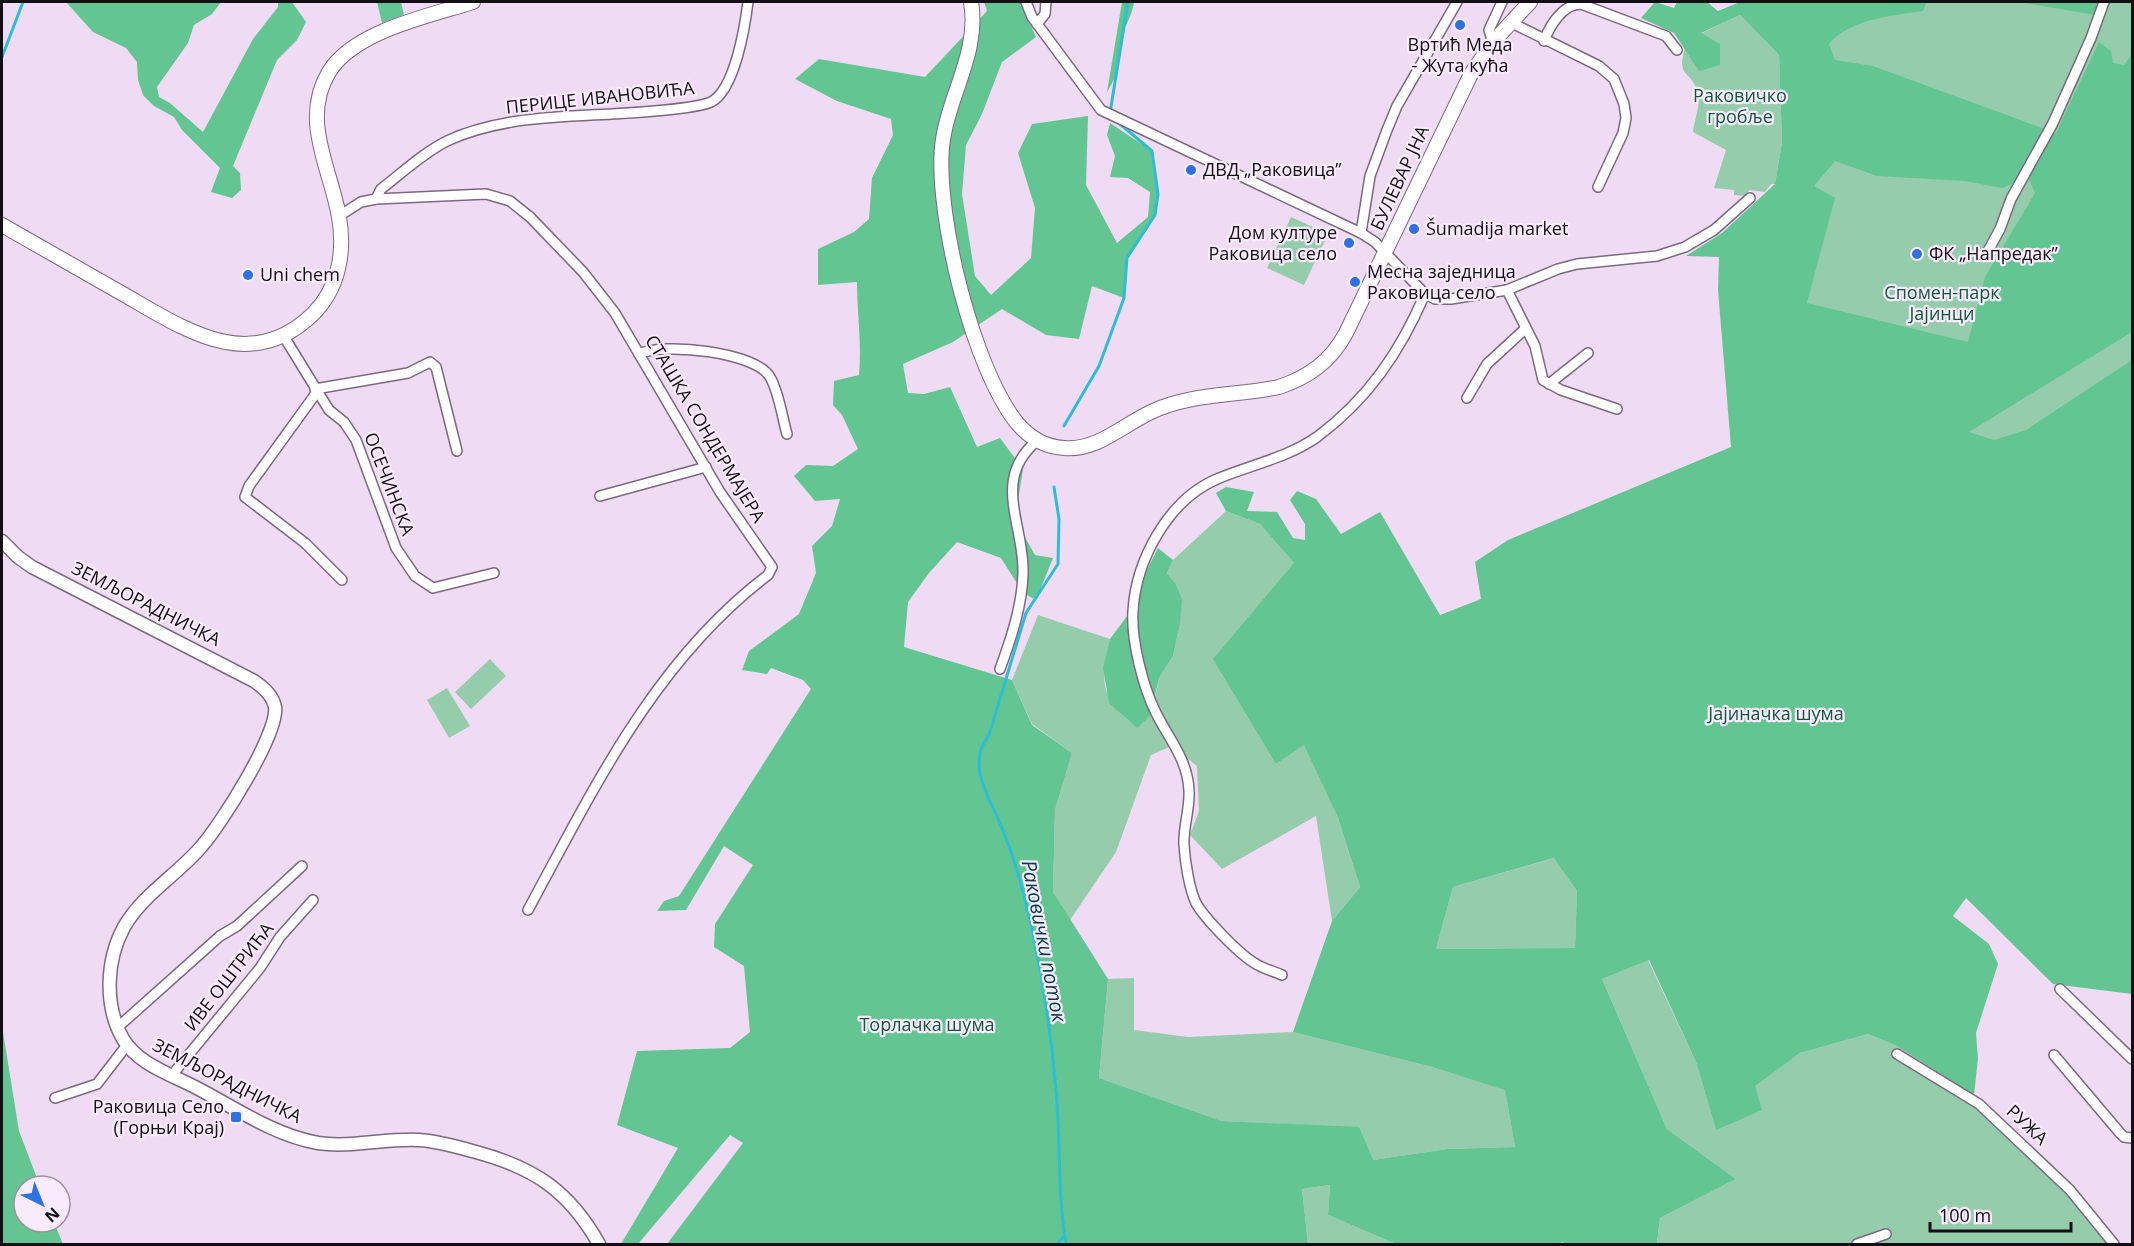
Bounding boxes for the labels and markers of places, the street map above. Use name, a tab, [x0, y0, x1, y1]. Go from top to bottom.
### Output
marker: Вртић Меда - Жута кућа	[1453, 18, 1467, 32]
place label: Вртић Меда - Жута кућа	[1408, 32, 1512, 77]
place label: ДВД „Раковица”	[1203, 157, 1342, 181]
marker: ДВД „Раковица”	[1184, 163, 1198, 177]
place label: Šumadija market	[1426, 216, 1568, 240]
place label: Дом културе Раковица село	[1208, 220, 1337, 265]
marker: Šumadija market	[1407, 222, 1421, 236]
marker: Дом културе Раковица село	[1342, 236, 1356, 250]
place label: ФК „Напредак”	[1929, 241, 2059, 265]
marker: ФК „Напредак”	[1910, 247, 1924, 261]
place label: Месна заједница Раковица село	[1367, 259, 1516, 304]
place label: Uni chem	[260, 262, 340, 286]
marker: Uni chem	[241, 268, 255, 282]
marker: Месна заједница Раковица село	[1348, 275, 1362, 289]
place label: Раковица Село (Горњи Крај)	[93, 1094, 224, 1139]
marker: Раковица Село (Горњи Крај)	[229, 1110, 243, 1124]

